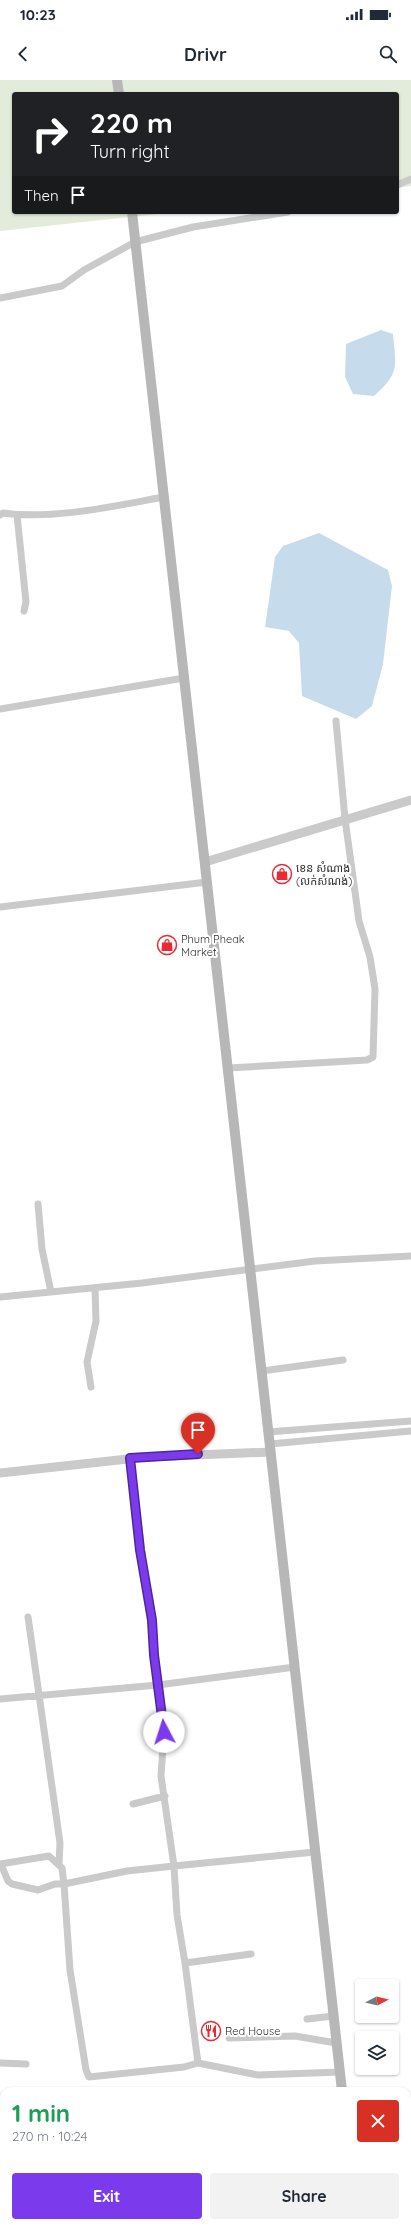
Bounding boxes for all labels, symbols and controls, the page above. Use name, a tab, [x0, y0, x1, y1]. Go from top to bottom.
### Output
text: 10:23	[20, 5, 56, 24]
icon: back	[12, 43, 34, 65]
text: Drivr	[184, 43, 227, 66]
icon: search	[377, 43, 399, 65]
text: 220 m	[90, 105, 173, 140]
icon: right	[24, 108, 76, 160]
text: Turn right	[90, 140, 170, 163]
icon: arrive	[67, 184, 89, 206]
text: Then	[24, 186, 59, 205]
place label: ខេន សំណាង (លក់សំណង់)	[296, 861, 352, 888]
shop icon: ខេន សំណាង (លក់សំណង់)	[271, 863, 293, 885]
place label: Phum Pheak Market	[181, 932, 245, 959]
shop icon: Phum Pheak Market	[156, 934, 178, 956]
pin	[181, 1413, 215, 1454]
icon: arrive	[187, 1419, 209, 1441]
position arrow	[143, 1711, 185, 1753]
north arrow	[355, 1979, 399, 2023]
map controls	[355, 1979, 399, 2075]
restaurant icon: Red House	[200, 2020, 222, 2042]
place label: Red House	[225, 2024, 280, 2038]
button: layers	[355, 2031, 399, 2075]
text: 1 min	[12, 2098, 70, 2128]
button: close	[357, 2100, 399, 2142]
text: 270 m · 10:24	[12, 2128, 87, 2144]
button: Exit	[12, 2173, 202, 2219]
button: Share	[210, 2173, 399, 2219]

